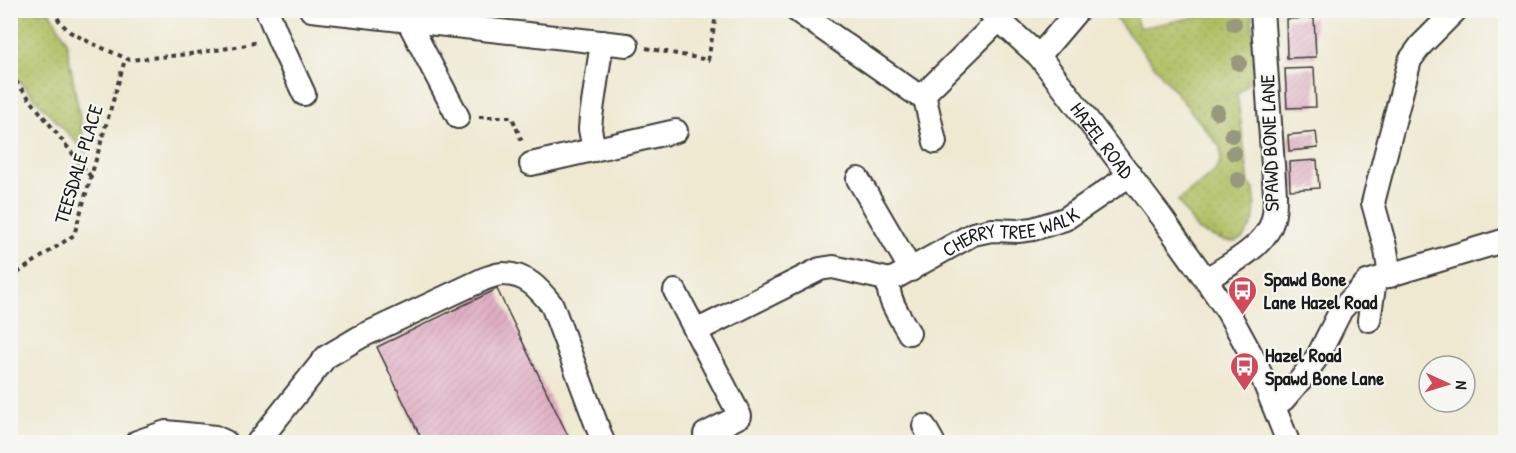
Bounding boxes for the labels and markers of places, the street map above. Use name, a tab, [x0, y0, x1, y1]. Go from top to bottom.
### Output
place label: Spawd Bone Lane Hazel Road	[1264, 265, 1377, 315]
bus stop icon: Spawd Bone Lane Hazel Road	[1227, 274, 1259, 316]
place label: Hazel Road Spawd Bone Lane	[1265, 341, 1384, 392]
bus stop icon: Hazel Road Spawd Bone Lane	[1228, 350, 1260, 392]

